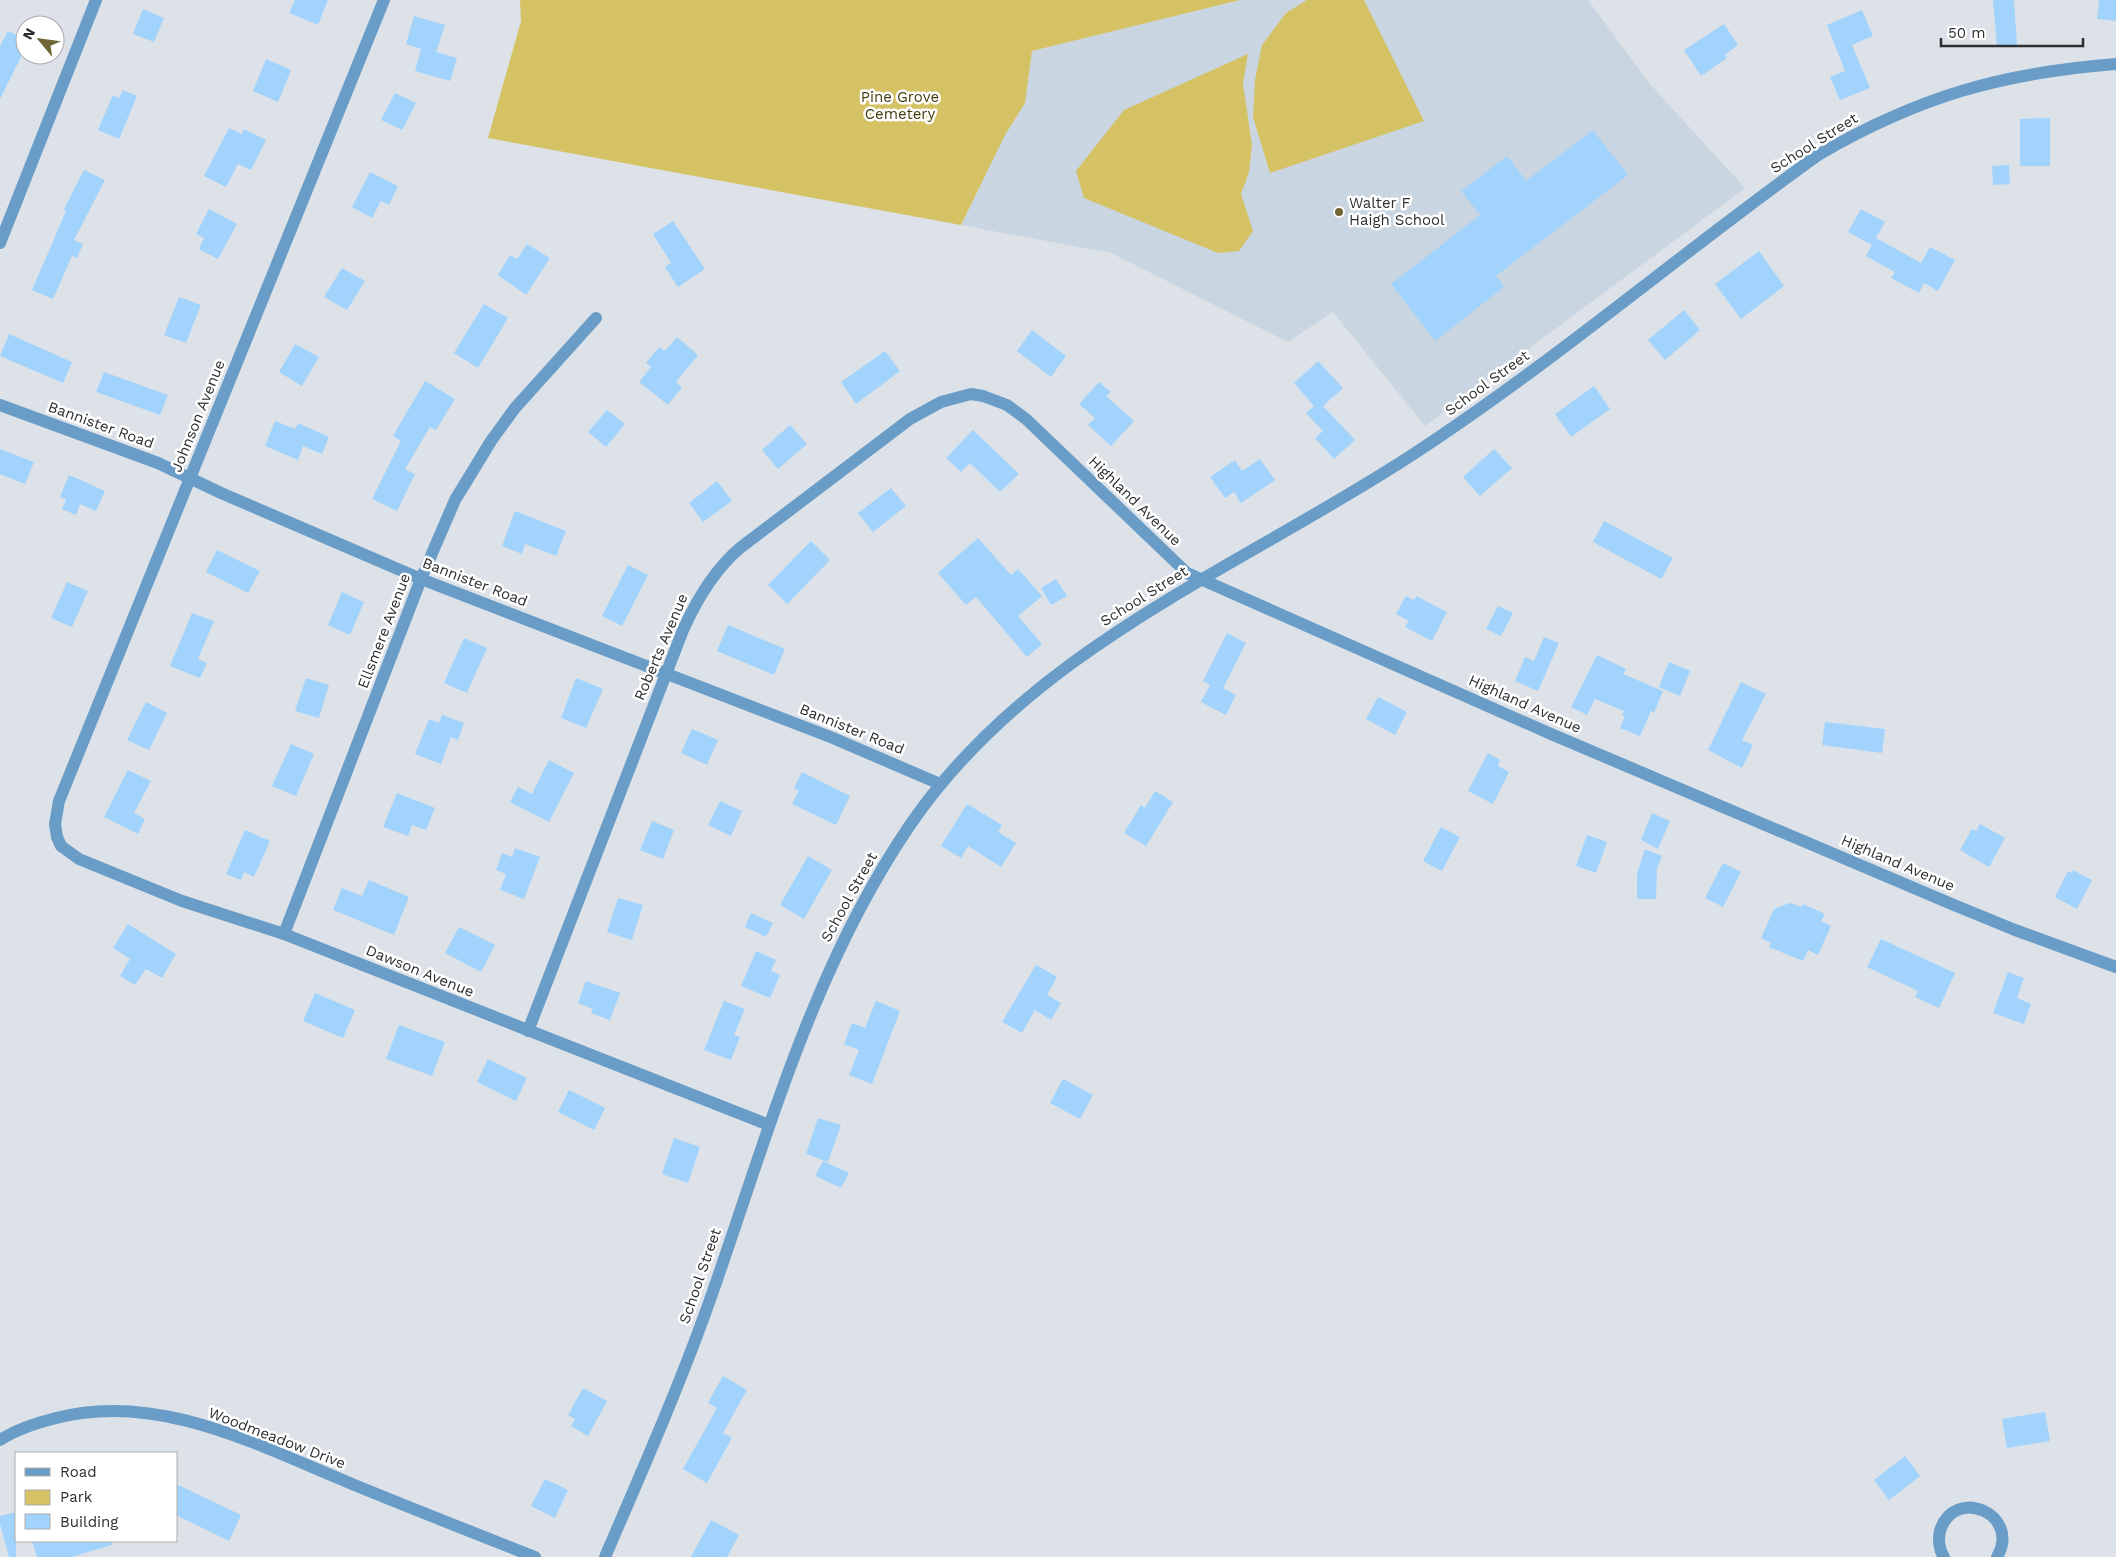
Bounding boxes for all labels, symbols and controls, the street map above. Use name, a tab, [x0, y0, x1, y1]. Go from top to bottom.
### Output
north arrow	[15, 15, 65, 65]
scale bar	[1941, 15, 2084, 47]
text: 50 m	[1948, 24, 1985, 42]
text: N	[19, 25, 38, 42]
park label: Pine Grove Cemetery	[861, 88, 939, 123]
street label: School Street	[1767, 109, 1862, 177]
place label: Walter F Haigh School	[1349, 194, 1445, 229]
marker: Walter F Haigh School	[1333, 206, 1345, 218]
street label: School Street	[1441, 346, 1533, 420]
street label: Johnson Avenue	[167, 357, 229, 475]
street label: Bannister Road	[46, 398, 156, 452]
street label: Highland Avenue	[1085, 452, 1185, 550]
street label: Bannister Road	[420, 554, 530, 610]
street label: School Street	[1097, 562, 1192, 630]
street label: Ellsmere Avenue	[354, 571, 414, 691]
street label: Roberts Avenue	[630, 591, 692, 703]
street label: Highland Avenue	[1466, 671, 1584, 737]
street label: Bannister Road	[797, 700, 907, 758]
street label: Highland Avenue	[1839, 831, 1957, 895]
street label: School Street	[817, 848, 881, 945]
street label: Dawson Avenue	[363, 941, 477, 1001]
street label: School Street	[675, 1225, 725, 1326]
street label: Woodmeadow Drive	[206, 1404, 348, 1472]
legend	[15, 1452, 178, 1542]
text: Road	[60, 1463, 97, 1481]
text: Park	[60, 1488, 93, 1506]
text: Building	[60, 1513, 118, 1531]

